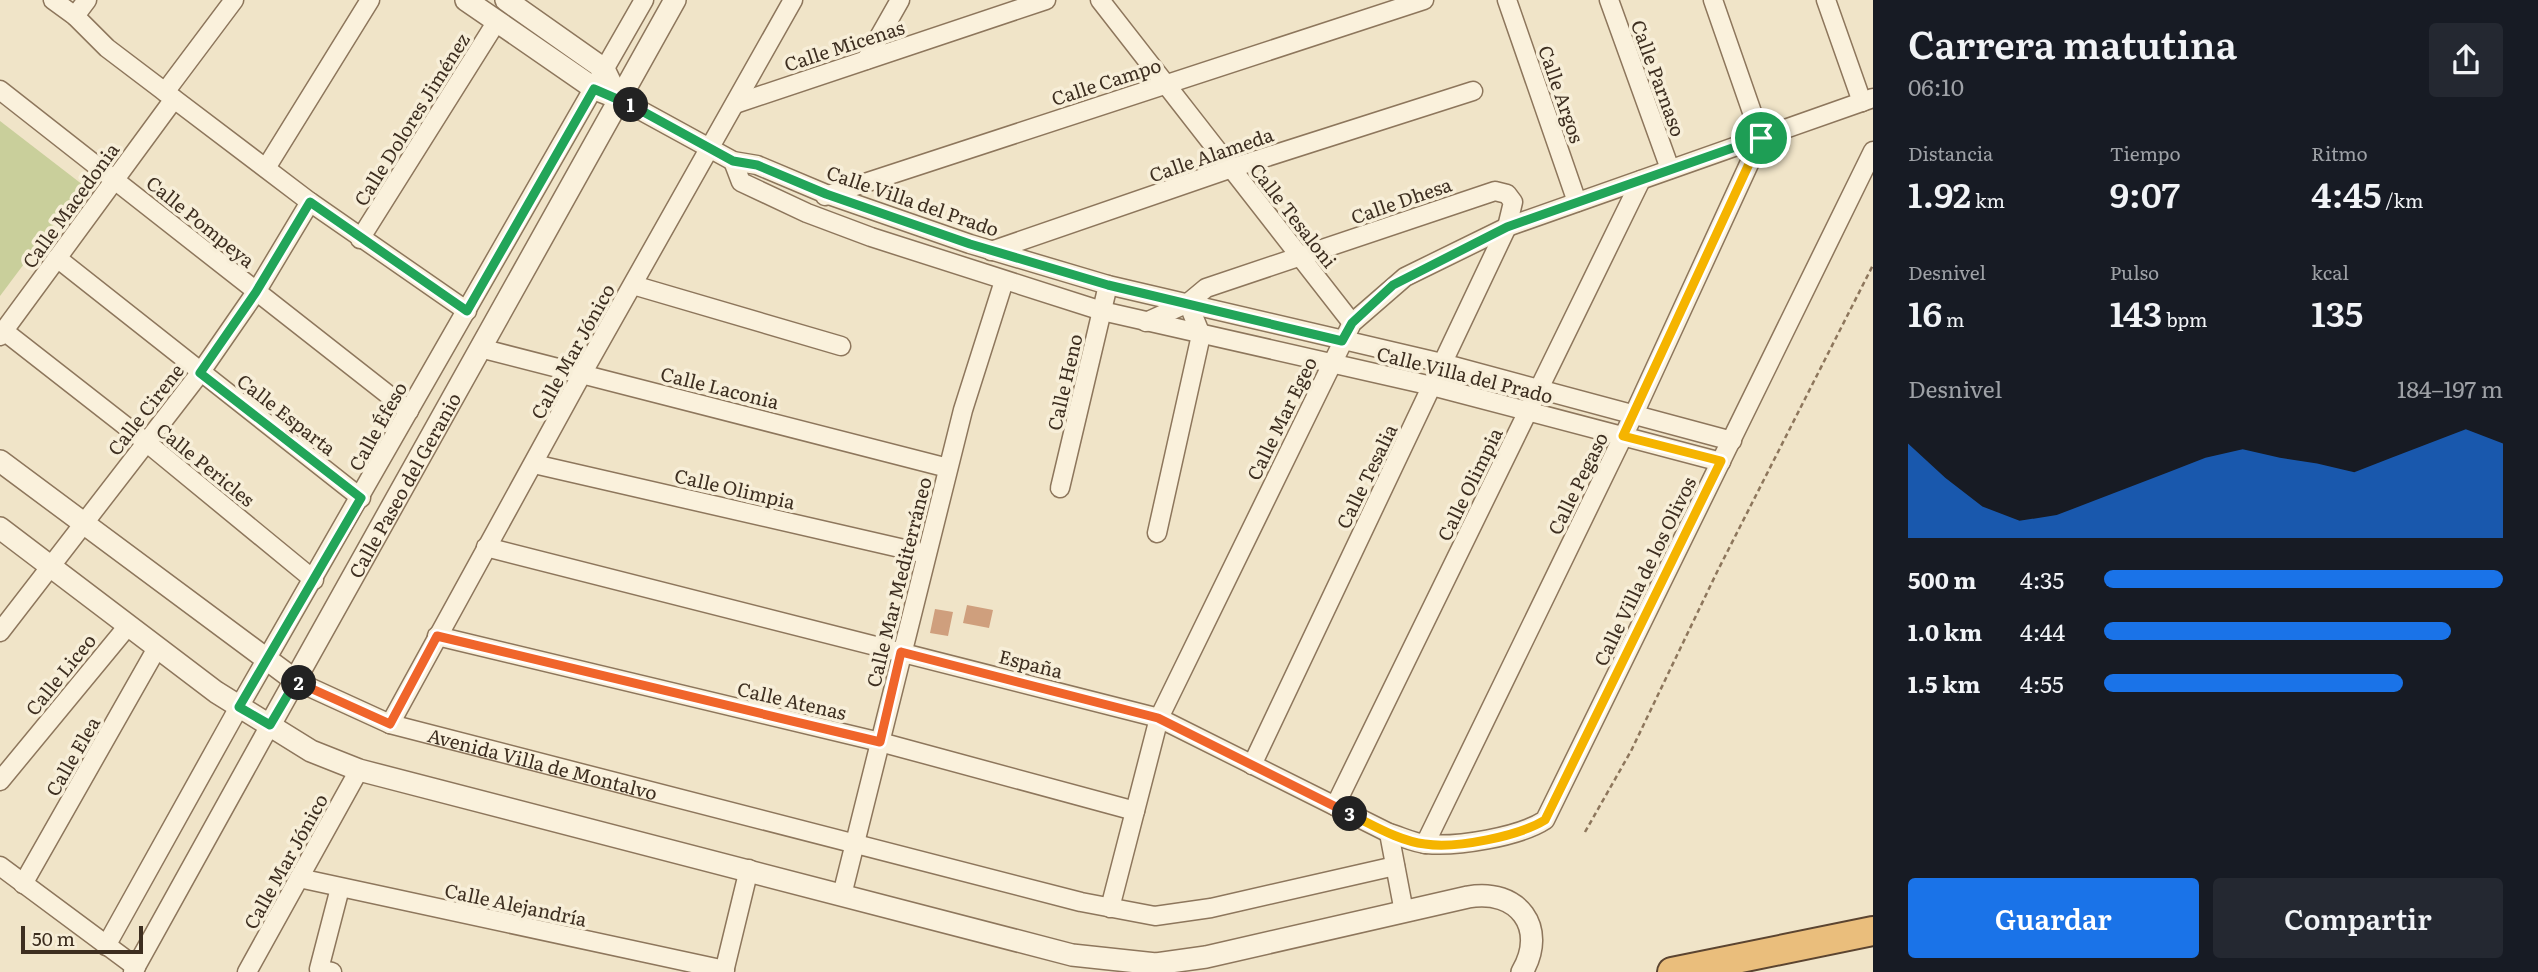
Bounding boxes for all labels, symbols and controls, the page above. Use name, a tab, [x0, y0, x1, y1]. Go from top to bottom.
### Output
street label: Calle Micenas	[780, 12, 908, 78]
text: Carrera matutina	[1908, 14, 2237, 71]
street label: Calle Parnaso	[1625, 16, 1693, 140]
button: share	[2429, 23, 2503, 97]
street label: Calle Dolores Jiménez	[346, 27, 476, 211]
street label: Calle Argos	[1532, 41, 1592, 147]
street label: Calle Campo	[1048, 50, 1164, 112]
text: 06:10	[1908, 69, 1964, 103]
pin: 1	[614, 88, 648, 122]
text: 1	[627, 90, 634, 118]
pin	[1731, 108, 1791, 168]
street label: Calle Alameda	[1145, 119, 1278, 188]
icon: arrive	[1742, 119, 1780, 157]
street label: Calle Macedonia	[15, 136, 126, 274]
text: Distancia	[1908, 139, 1993, 167]
text: Tiempo	[2110, 139, 2181, 167]
text: Ritmo	[2311, 139, 2368, 167]
street label: Calle Tesaloni	[1244, 156, 1344, 274]
street label: Calle Villa del Prado	[823, 157, 1003, 243]
text: 1.92	[1908, 167, 1971, 219]
text: 9:07	[2110, 167, 2180, 219]
text: 4:45	[2311, 167, 2382, 219]
street label: Calle Pompeya	[141, 168, 262, 274]
street label: Calle Dhesa	[1347, 169, 1456, 230]
text: km	[1971, 186, 2005, 214]
text: /km	[2382, 186, 2423, 214]
text: Desnivel	[1908, 258, 1986, 286]
text: Pulso	[2110, 258, 2159, 286]
text: kcal	[2311, 258, 2349, 286]
street label: Calle Mar Jónico	[523, 278, 621, 424]
text: 16	[1908, 286, 1942, 338]
text: 143	[2110, 286, 2162, 338]
text: 135	[2311, 286, 2363, 338]
text: m	[1942, 305, 1964, 333]
text: bpm	[2162, 305, 2207, 333]
street label: Calle Heno	[1039, 331, 1089, 433]
street label: Calle Villa del Prado	[1374, 339, 1556, 409]
street label: Calle Mar Egeo	[1239, 351, 1323, 485]
street label: Calle Cirene	[100, 357, 190, 461]
street label: Calle Laconia	[658, 359, 783, 415]
street label: Calle Esparta	[232, 366, 343, 462]
text: Desnivel	[1908, 371, 2002, 405]
text: 184–197 m	[2397, 371, 2503, 405]
street label: Calle Éfeso	[341, 376, 413, 476]
street label: Calle Paseo del Geranio	[341, 387, 467, 583]
street label: Calle Pericles	[151, 415, 262, 513]
street label: Calle Tesalia	[1329, 418, 1404, 533]
street label: Calle Olimpia	[1429, 422, 1509, 545]
street label: Calle Pegaso	[1540, 427, 1614, 539]
street label: Calle Olimpia	[672, 461, 799, 516]
street label: Calle Villa de los Olivos	[1586, 471, 1702, 670]
street label: Calle Mar Mediterráneo	[858, 474, 938, 690]
text: 500 m	[1908, 562, 1976, 596]
text: 4:35	[2020, 562, 2064, 596]
text: 1.0 km	[1908, 614, 1982, 648]
text: 4:44	[2020, 614, 2065, 648]
street label: Calle Liceo	[18, 627, 102, 721]
street label: España	[996, 642, 1067, 685]
pin: 2	[282, 666, 316, 700]
text: 1.5 km	[1908, 666, 1981, 700]
text: 4:55	[2020, 666, 2064, 700]
text: 2	[293, 668, 304, 696]
street label: Calle Atenas	[735, 674, 850, 726]
street label: Calle Elea	[38, 710, 106, 801]
street label: Avenida Villa de Montalvo	[425, 720, 661, 806]
street label: Calle Mar Jónico	[236, 788, 334, 934]
pin: 3	[1332, 796, 1368, 832]
text: 3	[1344, 799, 1355, 827]
street label: Calle Alejandría	[442, 875, 590, 933]
button: Guardar	[1908, 878, 2199, 958]
button: Compartir	[2213, 878, 2503, 958]
scale bar	[21, 923, 144, 955]
text: 50 m	[32, 924, 75, 952]

